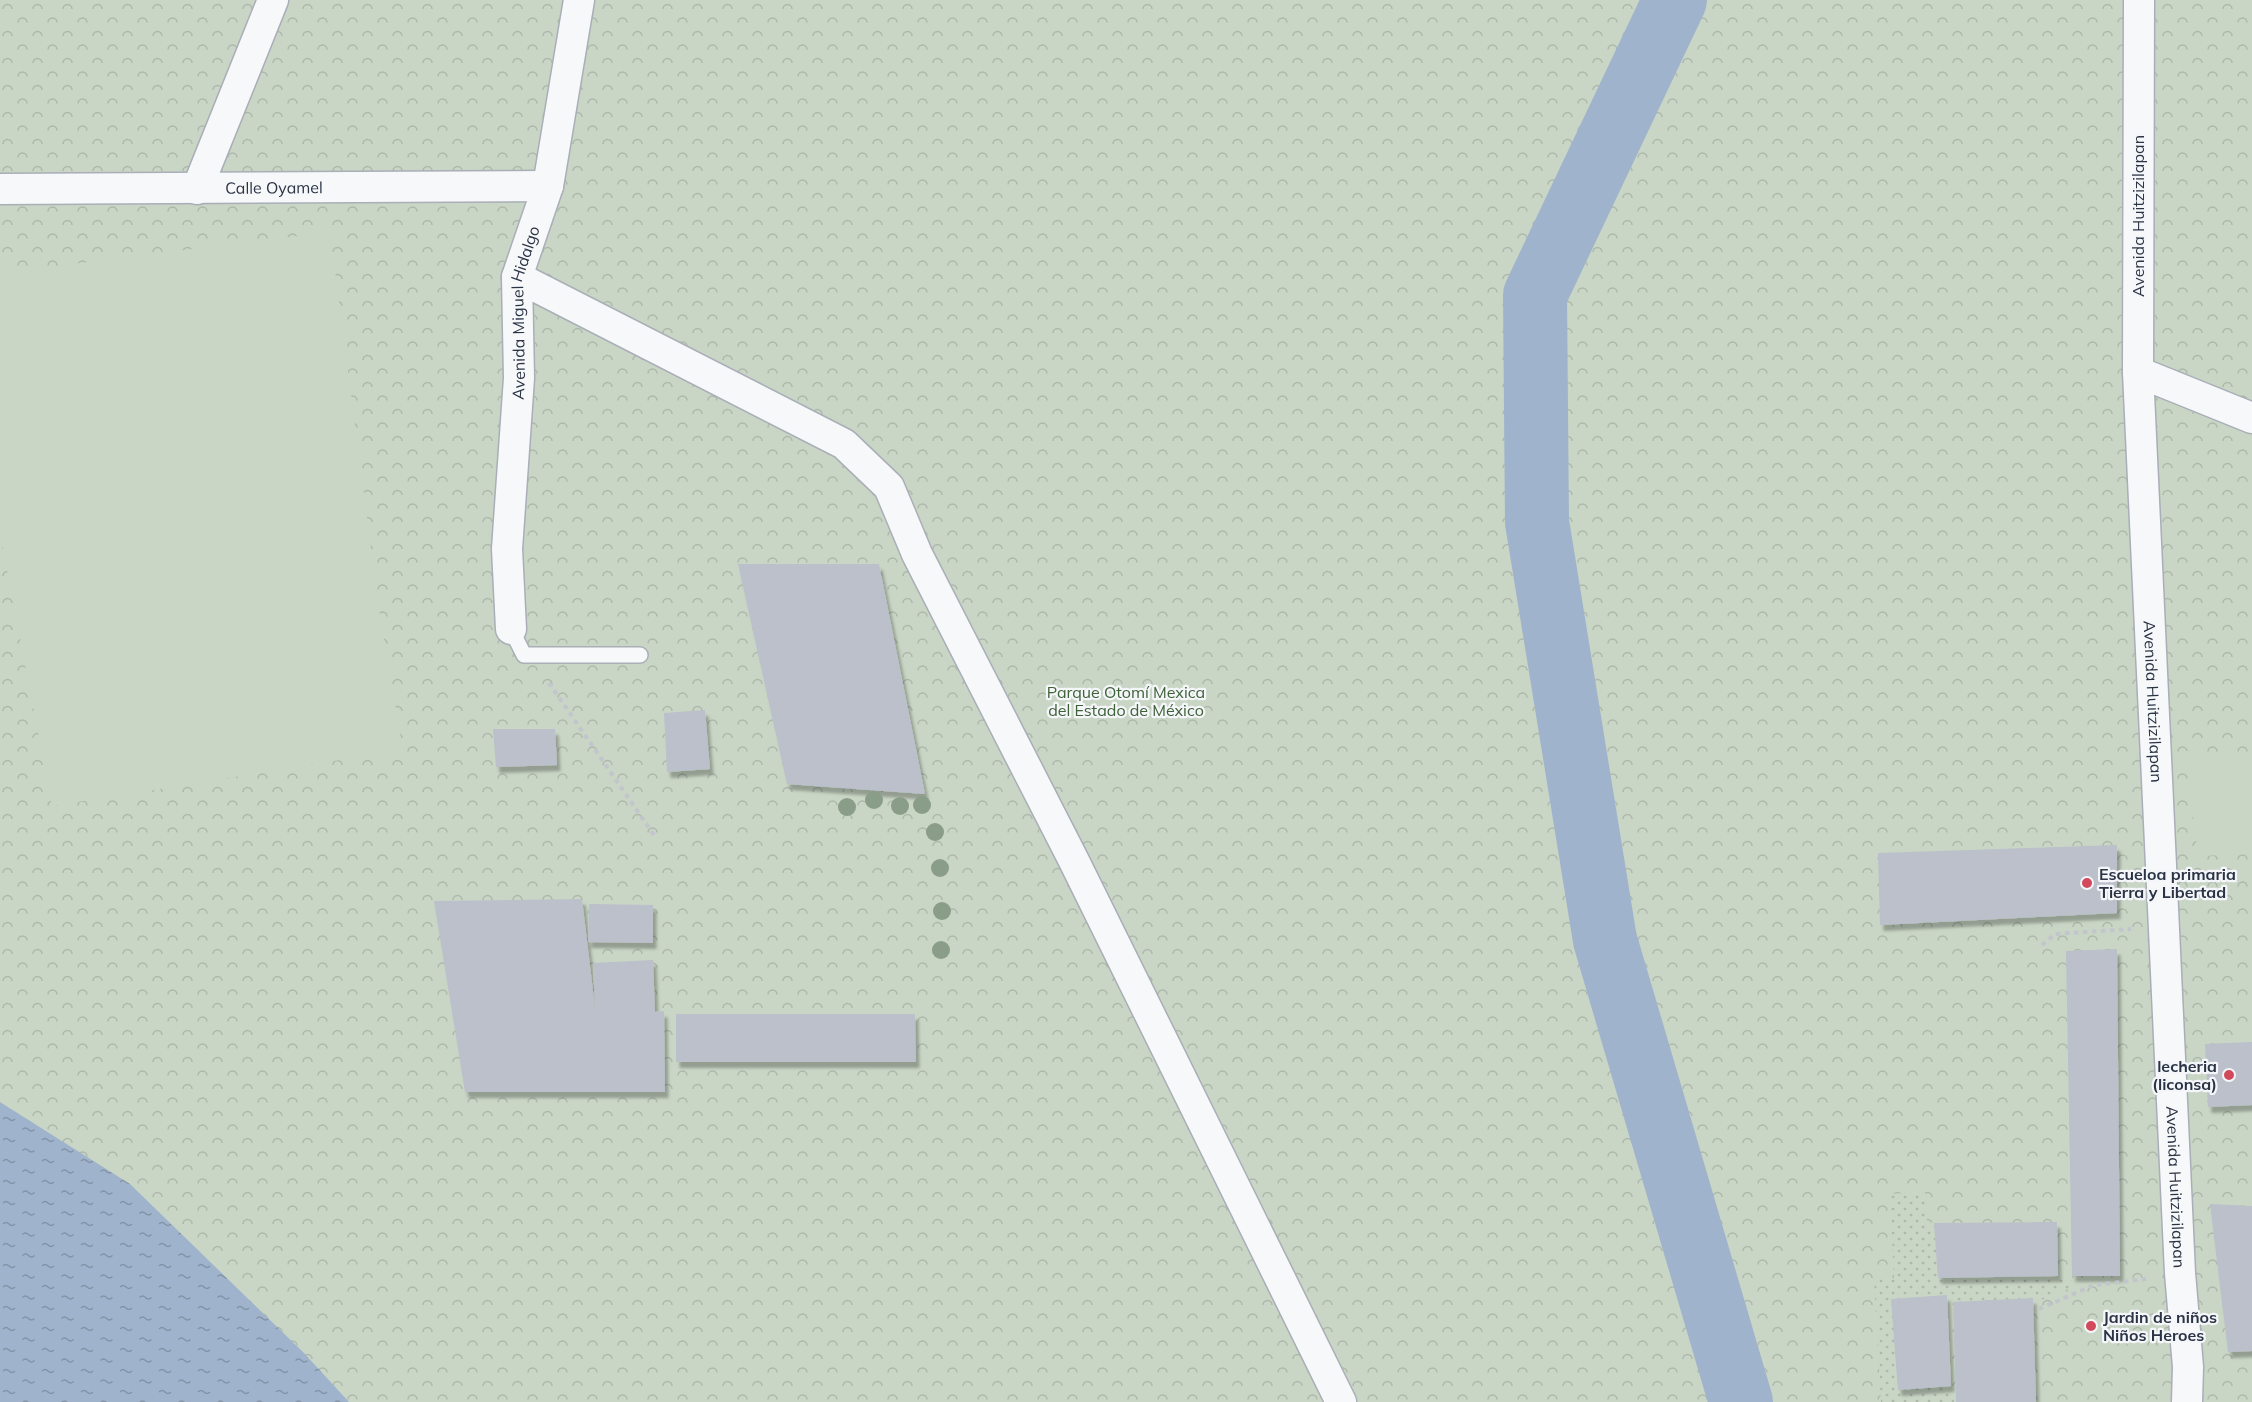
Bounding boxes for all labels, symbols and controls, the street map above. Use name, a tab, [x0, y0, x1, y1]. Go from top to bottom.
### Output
street label: Avenida Huitzizilapan	[2128, 135, 2148, 297]
street label: Calle Oyamel	[225, 177, 323, 198]
street label: Avenida Miguel Hidalgo	[506, 223, 544, 400]
street label: Avenida Huitzizilapan	[2140, 620, 2167, 783]
park label: Parque Otomí Mexica del Estado de México	[1047, 682, 1205, 720]
place label: Escueloa primaria Tierra y Libertad	[2099, 864, 2236, 902]
marker: Escueloa primaria Tierra y Libertad	[2080, 876, 2094, 890]
place label: lecheria (liconsa)	[2152, 1056, 2217, 1094]
marker: lecheria (liconsa)	[2222, 1068, 2236, 1082]
street label: Avenida Huitzizilapan	[2162, 1106, 2190, 1269]
place label: Jardin de niños Niños Heroes	[2103, 1307, 2217, 1345]
marker: Jardin de niños Niños Heroes	[2084, 1319, 2098, 1333]

